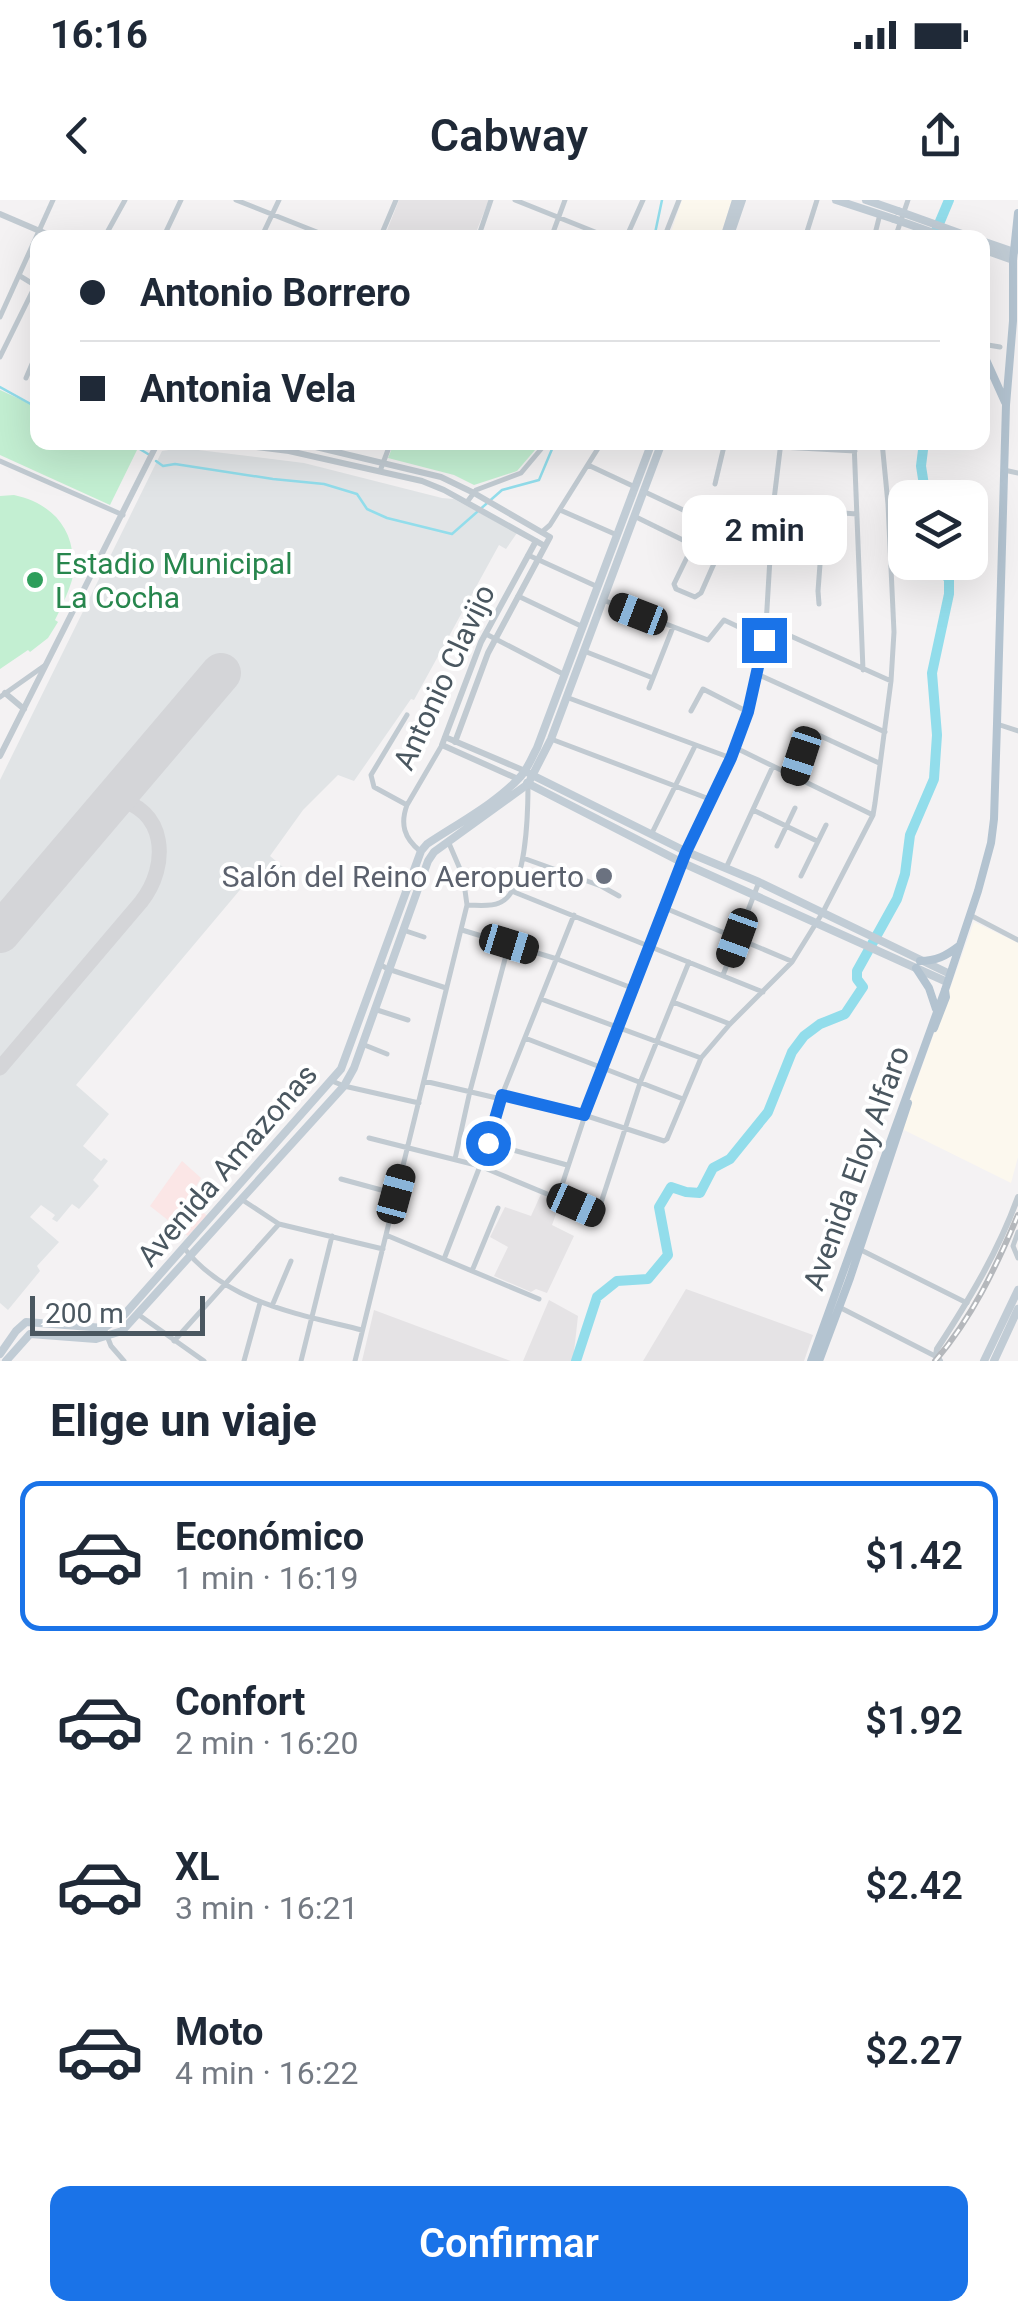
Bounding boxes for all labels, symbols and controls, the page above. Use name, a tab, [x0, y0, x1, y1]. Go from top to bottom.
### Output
text: 16:16	[50, 13, 148, 57]
icon: back	[50, 108, 105, 163]
icon: share	[913, 108, 968, 163]
text: Cabway	[430, 109, 588, 162]
text: Antonio Borrero	[140, 271, 411, 315]
text: Antonia Vela	[140, 367, 356, 411]
map controls	[888, 480, 988, 580]
button: layers	[888, 480, 988, 580]
callout: 2 min	[682, 495, 846, 565]
text: 2 min	[724, 511, 805, 549]
place label: Estadio Municipal La Cocha	[55, 546, 292, 615]
marker: Estadio Municipal La Cocha	[24, 569, 46, 591]
street label: Antonio Clavijo	[386, 579, 502, 775]
car	[605, 589, 671, 639]
route end	[742, 618, 787, 663]
car	[777, 723, 825, 789]
place label: Salón del Reino Aeropuerto	[222, 859, 584, 894]
marker: Salón del Reino Aeropuerto	[593, 865, 615, 887]
car	[713, 905, 761, 971]
car	[476, 921, 542, 967]
street label: Avenida Eloy Alfaro	[796, 1041, 916, 1295]
street label: Avenida Amazonas	[130, 1057, 324, 1273]
route start	[466, 1121, 511, 1166]
car	[374, 1161, 418, 1227]
car	[542, 1179, 610, 1231]
scale bar	[30, 1291, 205, 1336]
text: 200 m	[45, 1297, 124, 1330]
text: Elige un viaje	[50, 1394, 317, 1447]
icon: car	[55, 1511, 145, 1601]
text: Económico	[175, 1515, 364, 1559]
text: $1.42	[865, 1534, 963, 1578]
text: 1 min · 16:19	[175, 1559, 358, 1597]
icon: car	[55, 1676, 145, 1766]
text: Confort	[175, 1680, 305, 1724]
text: $1.92	[865, 1699, 963, 1743]
text: 2 min · 16:20	[175, 1724, 358, 1762]
icon: car	[55, 1841, 145, 1931]
text: XL	[175, 1845, 220, 1889]
text: $2.42	[865, 1864, 963, 1908]
text: 3 min · 16:21	[175, 1889, 358, 1927]
icon: car	[55, 2006, 145, 2096]
text: Moto	[175, 2010, 264, 2054]
text: $2.27	[865, 2029, 963, 2073]
text: 4 min · 16:22	[175, 2054, 358, 2092]
button: Confirmar	[50, 2186, 968, 2301]

